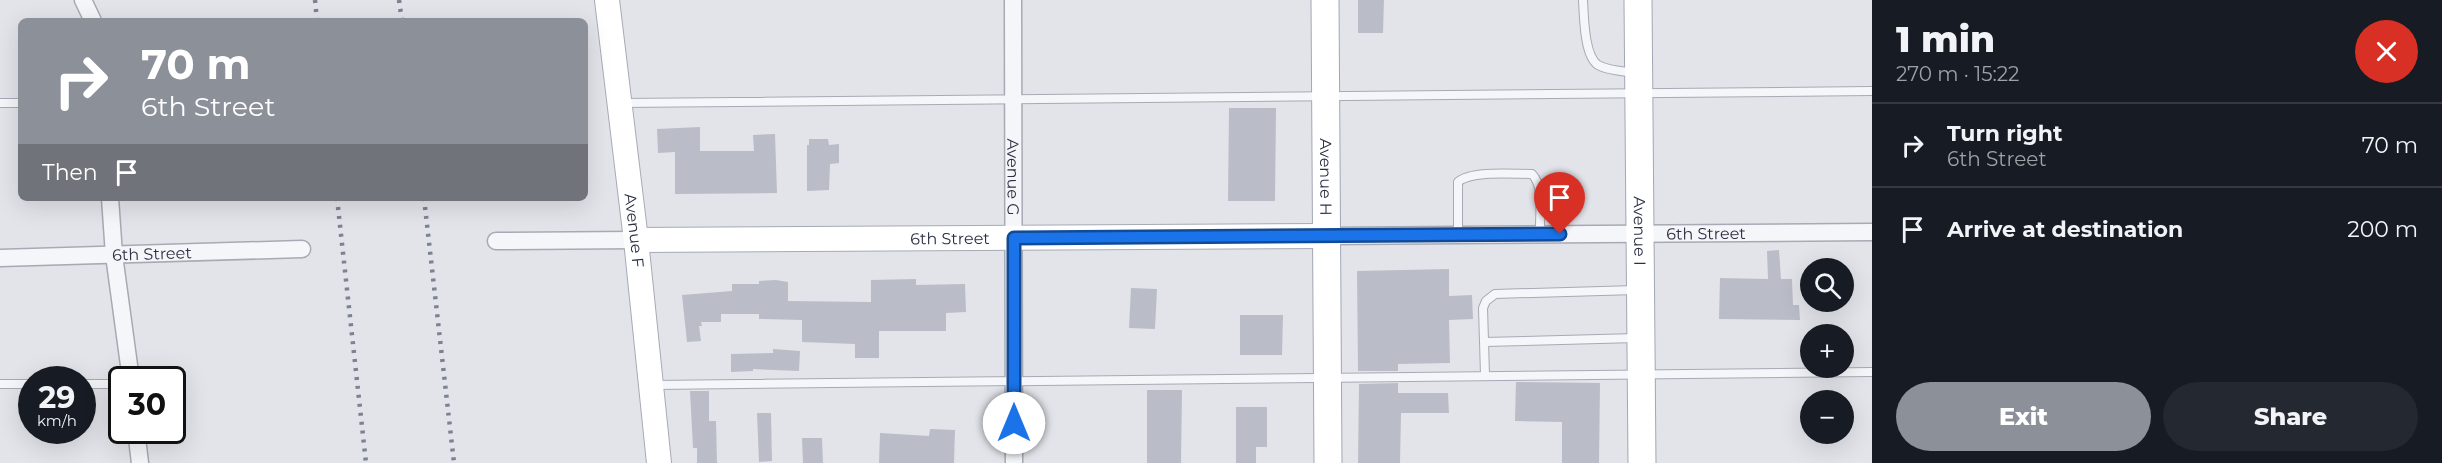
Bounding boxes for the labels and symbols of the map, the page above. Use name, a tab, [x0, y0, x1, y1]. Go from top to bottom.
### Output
street label: Avenue G	[1003, 138, 1022, 216]
street label: Avenue H	[1316, 138, 1335, 216]
pin	[1534, 172, 1585, 234]
street label: Avenue F	[620, 192, 648, 269]
street label: Avenue I	[1630, 196, 1649, 266]
street label: 6th Street	[1666, 224, 1746, 244]
street label: 6th Street	[910, 229, 990, 248]
street label: 6th Street	[112, 243, 193, 265]
speed limit sign: 30	[108, 366, 186, 444]
position arrow	[982, 391, 1046, 455]

